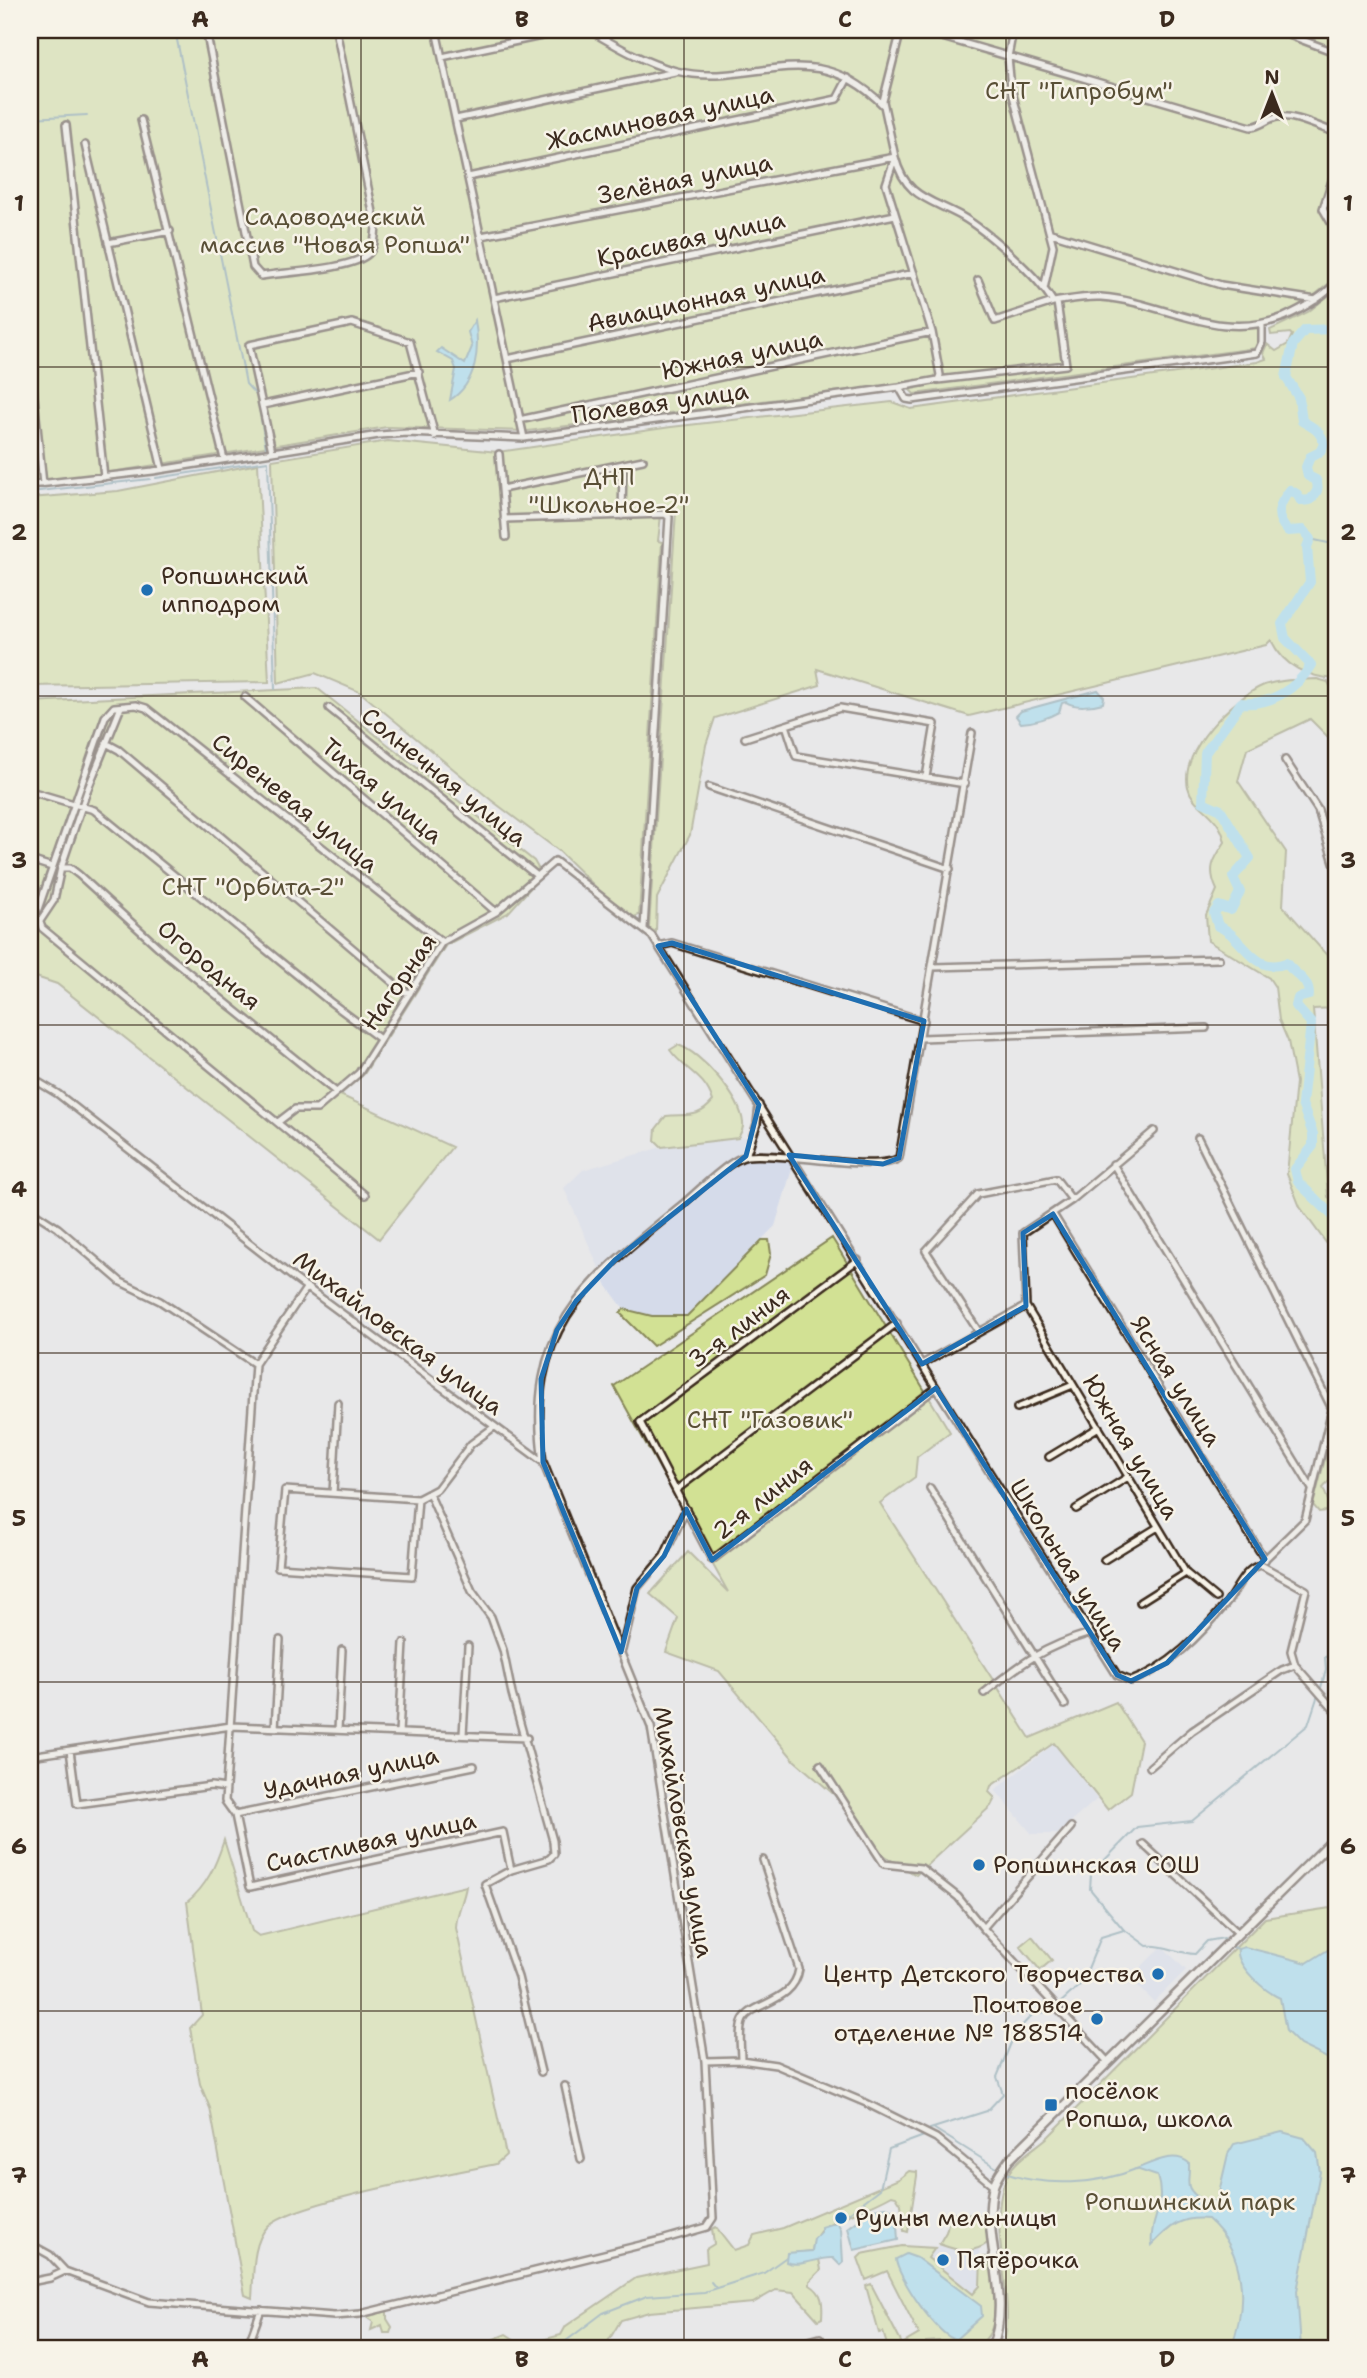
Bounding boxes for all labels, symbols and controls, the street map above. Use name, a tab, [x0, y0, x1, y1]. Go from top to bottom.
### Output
text: A	[191, 4, 209, 34]
text: B	[515, 4, 529, 34]
text: C	[838, 4, 852, 34]
text: D	[1159, 4, 1175, 34]
north arrow	[1238, 60, 1308, 130]
text: N	[1264, 65, 1280, 90]
park label: СНТ "Гипробум"	[985, 75, 1173, 107]
street label: Жасминовая улица	[543, 78, 777, 158]
street label: Зелёная улица	[595, 146, 775, 212]
text: 1	[14, 188, 24, 218]
text: 1	[1343, 188, 1353, 218]
park label: Садоводческий массив "Новая Ропша"	[200, 201, 470, 261]
street label: Красивая улица	[594, 203, 788, 275]
street label: Авиационная улица	[584, 258, 828, 340]
street label: Южная улица	[659, 322, 825, 388]
street label: Полевая улица	[570, 375, 751, 431]
park label: ДНП "Школьное-2"	[529, 461, 689, 521]
text: 2	[11, 517, 27, 547]
text: 2	[1340, 517, 1356, 547]
place label: Ропшинский ипподром	[161, 560, 308, 620]
marker: Ропшинский ипподром	[139, 582, 155, 598]
street label: Солнечная улица	[354, 700, 534, 854]
street label: Сиреневая улица	[205, 726, 385, 880]
street label: Тихая улица	[315, 731, 449, 851]
text: 3	[11, 845, 27, 875]
text: 3	[1340, 845, 1356, 875]
park label: СНТ "Орбита-2"	[162, 871, 344, 903]
street label: Огородная	[151, 912, 267, 1018]
street label: Нагорная	[354, 927, 444, 1037]
text: 4	[11, 1174, 27, 1204]
text: 4	[1340, 1174, 1356, 1204]
street label: Михайловская улица	[286, 1243, 510, 1423]
street label: 3-я линия	[682, 1278, 796, 1376]
street label: Ясная улица	[1123, 1309, 1229, 1453]
street label: Южная улица	[1075, 1369, 1187, 1525]
park label: СНТ "Газовик"	[687, 1404, 853, 1436]
street label: 2-я линия	[707, 1449, 819, 1547]
street label: Школьная улица	[1002, 1473, 1134, 1657]
text: 5	[12, 1503, 26, 1533]
text: 5	[1341, 1503, 1355, 1533]
street label: Михайловская улица	[645, 1704, 721, 1961]
street label: Удачная улица	[261, 1739, 442, 1807]
street label: Счастливая улица	[263, 1804, 479, 1880]
text: 6	[11, 1831, 27, 1861]
text: 6	[1340, 1831, 1356, 1861]
place label: Ропшинская СОШ	[993, 1849, 1200, 1881]
marker: Ропшинская СОШ	[971, 1857, 987, 1873]
place label: Центр Детского Творчества	[823, 1958, 1144, 1990]
marker: Центр Детского Творчества	[1150, 1966, 1166, 1982]
place label: Почтовое отделение № 188514	[834, 1989, 1083, 2049]
marker: Почтовое отделение № 188514	[1089, 2011, 1105, 2027]
place label: посёлок Ропша, школа	[1065, 2075, 1232, 2135]
marker: посёлок Ропша, школа	[1043, 2097, 1059, 2113]
text: 7	[11, 2160, 27, 2190]
text: 7	[1340, 2160, 1356, 2190]
park label: Ропшинский парк	[1085, 2186, 1295, 2218]
place label: Руины мельницы	[855, 2202, 1057, 2234]
marker: Руины мельницы	[833, 2210, 849, 2226]
place label: Пятёрочка	[957, 2244, 1079, 2276]
marker: Пятёрочка	[935, 2252, 951, 2268]
text: A	[191, 2344, 209, 2374]
text: B	[515, 2344, 529, 2374]
text: C	[838, 2344, 852, 2374]
text: D	[1159, 2344, 1175, 2374]

